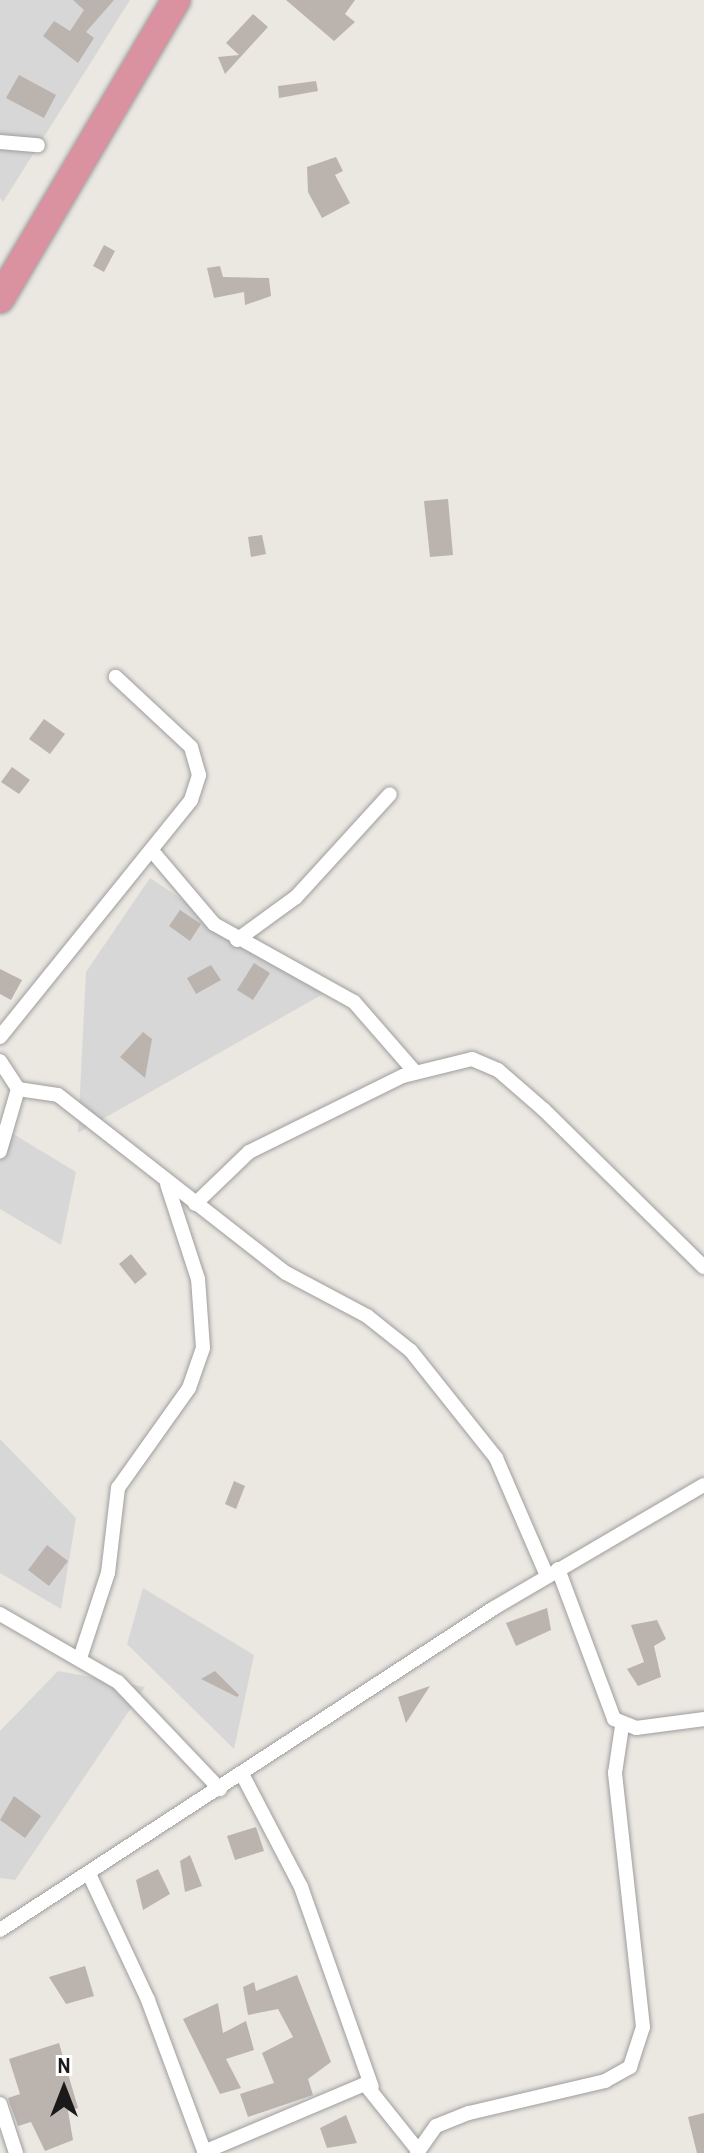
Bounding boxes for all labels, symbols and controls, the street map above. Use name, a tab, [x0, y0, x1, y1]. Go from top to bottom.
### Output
north arrow	[24, 2049, 104, 2129]
text: N	[57, 2050, 71, 2080]

